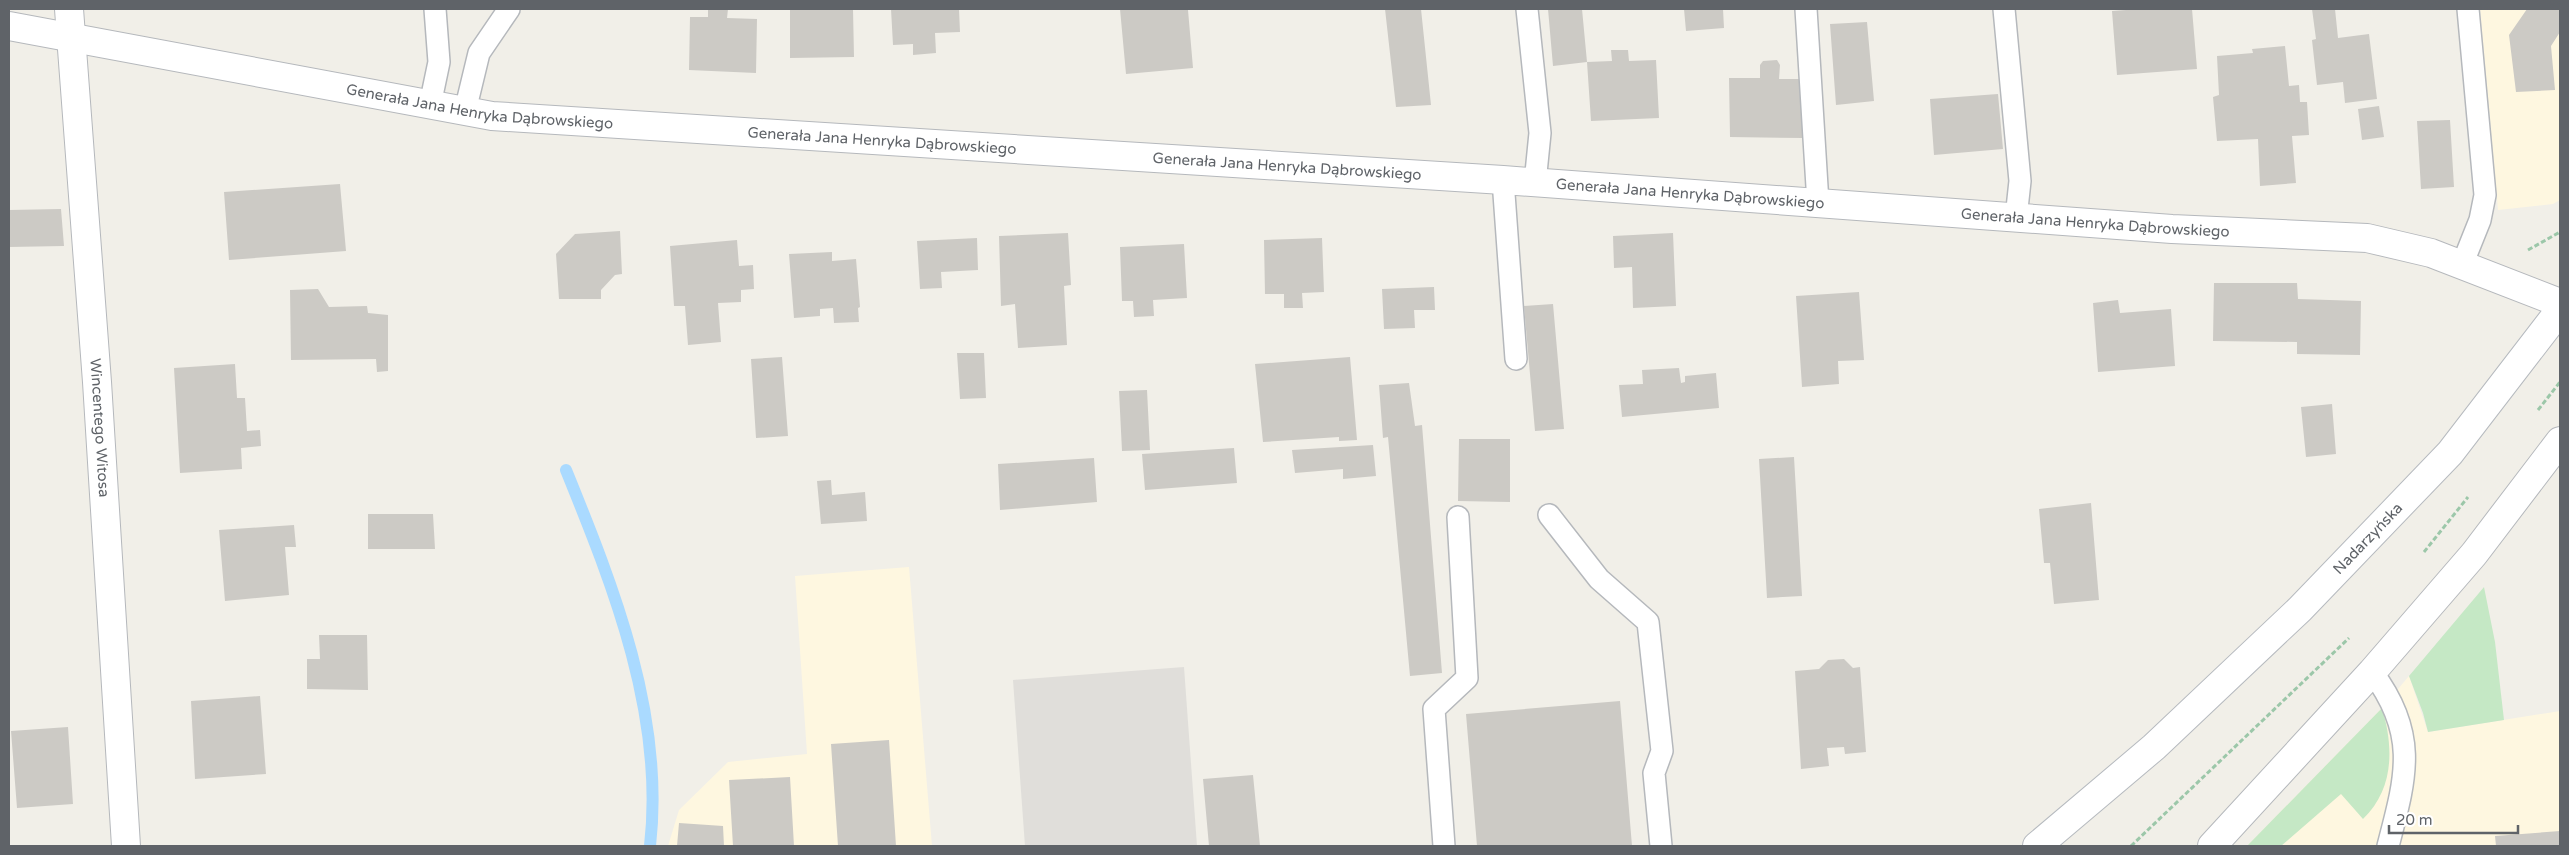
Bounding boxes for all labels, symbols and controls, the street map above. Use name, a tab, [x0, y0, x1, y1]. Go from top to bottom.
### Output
street label: Generała Jana Henryka Dąbrowskiego	[345, 80, 614, 133]
street label: Generała Jana Henryka Dąbrowskiego	[747, 123, 1017, 158]
street label: Generała Jana Henryka Dąbrowskiego	[1152, 149, 1422, 184]
street label: Generała Jana Henryka Dąbrowskiego	[1555, 175, 1825, 213]
street label: Generała Jana Henryka Dąbrowskiego	[1960, 205, 2230, 241]
street label: Wincentego Witosa	[86, 358, 113, 498]
street label: Nadarzyńska	[2329, 499, 2406, 578]
scale bar	[2389, 802, 2518, 834]
text: 20 m	[2396, 811, 2433, 829]

